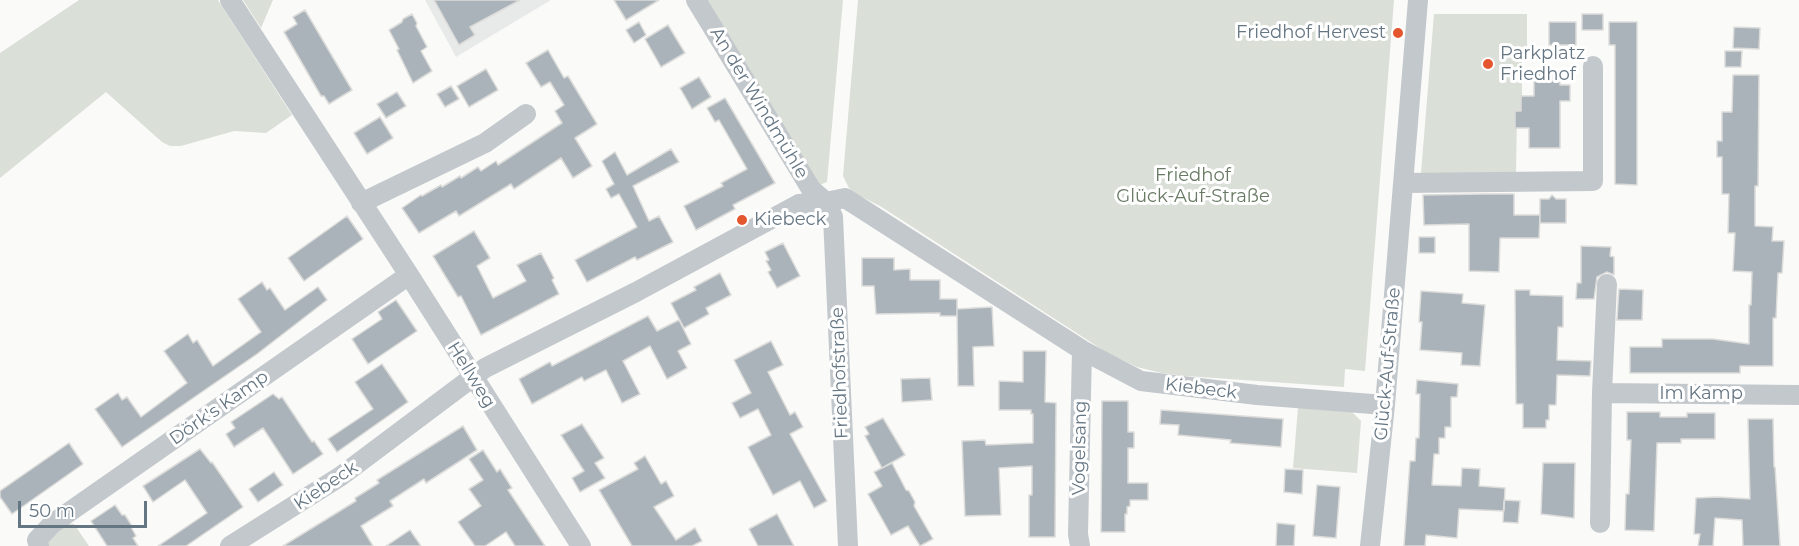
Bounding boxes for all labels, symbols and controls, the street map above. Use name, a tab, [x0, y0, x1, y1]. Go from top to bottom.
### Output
place label: Friedhof Hervest	[1236, 22, 1386, 44]
street label: An der Windmühle	[705, 23, 813, 183]
marker: Friedhof Hervest	[1391, 26, 1405, 40]
place label: Parkplatz Friedhof	[1500, 43, 1585, 86]
marker: Parkplatz Friedhof	[1481, 57, 1495, 71]
park label: Friedhof Glück-Auf-Straße	[1116, 165, 1270, 207]
place label: Kiebeck	[754, 209, 826, 231]
marker: Kiebeck	[735, 213, 749, 227]
street label: Glück-Auf-Straße	[1371, 287, 1405, 441]
street label: Friedhofstraße	[827, 307, 853, 439]
street label: Hellweg	[442, 338, 500, 412]
street label: Dörk's Kamp	[165, 366, 273, 450]
street label: Kiebeck	[1164, 374, 1238, 404]
street label: Im Kamp	[1659, 383, 1743, 405]
street label: Vogelsang	[1068, 400, 1092, 496]
street label: Kiebeck	[290, 457, 362, 515]
scale bar	[21, 489, 150, 527]
text: 50 m	[29, 500, 75, 522]

